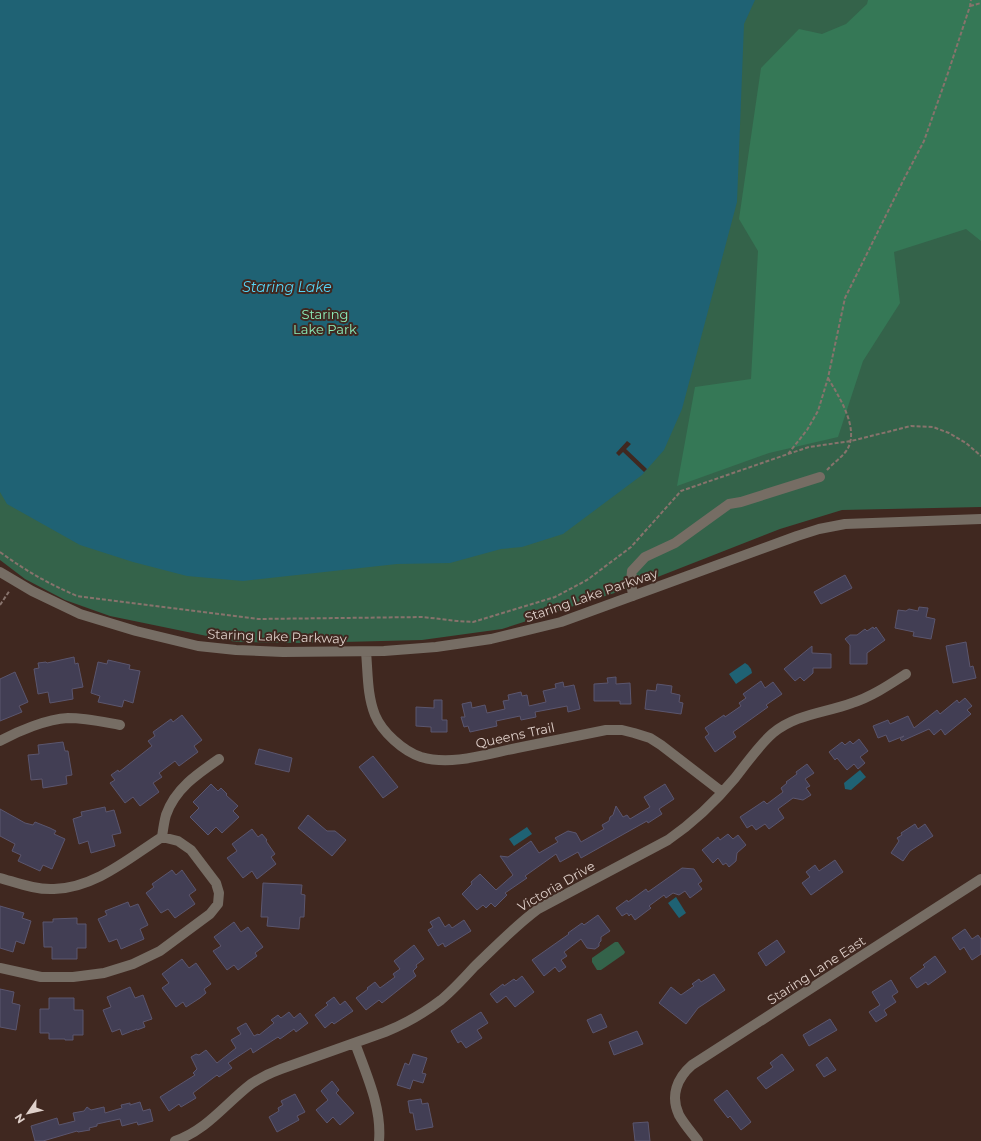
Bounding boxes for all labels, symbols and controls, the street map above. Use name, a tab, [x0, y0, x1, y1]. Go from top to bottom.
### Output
water label: Staring Lake	[242, 278, 332, 296]
park label: Staring Lake Park	[293, 306, 357, 337]
street label: Staring Lake Parkway	[522, 564, 660, 625]
street label: Staring Lake Parkway	[207, 626, 348, 646]
street label: Queens Trail	[474, 719, 556, 751]
street label: Victoria Drive	[514, 857, 598, 915]
street label: Staring Lane East	[764, 932, 868, 1008]
north arrow	[8, 1093, 48, 1133]
text: N	[11, 1111, 28, 1126]

